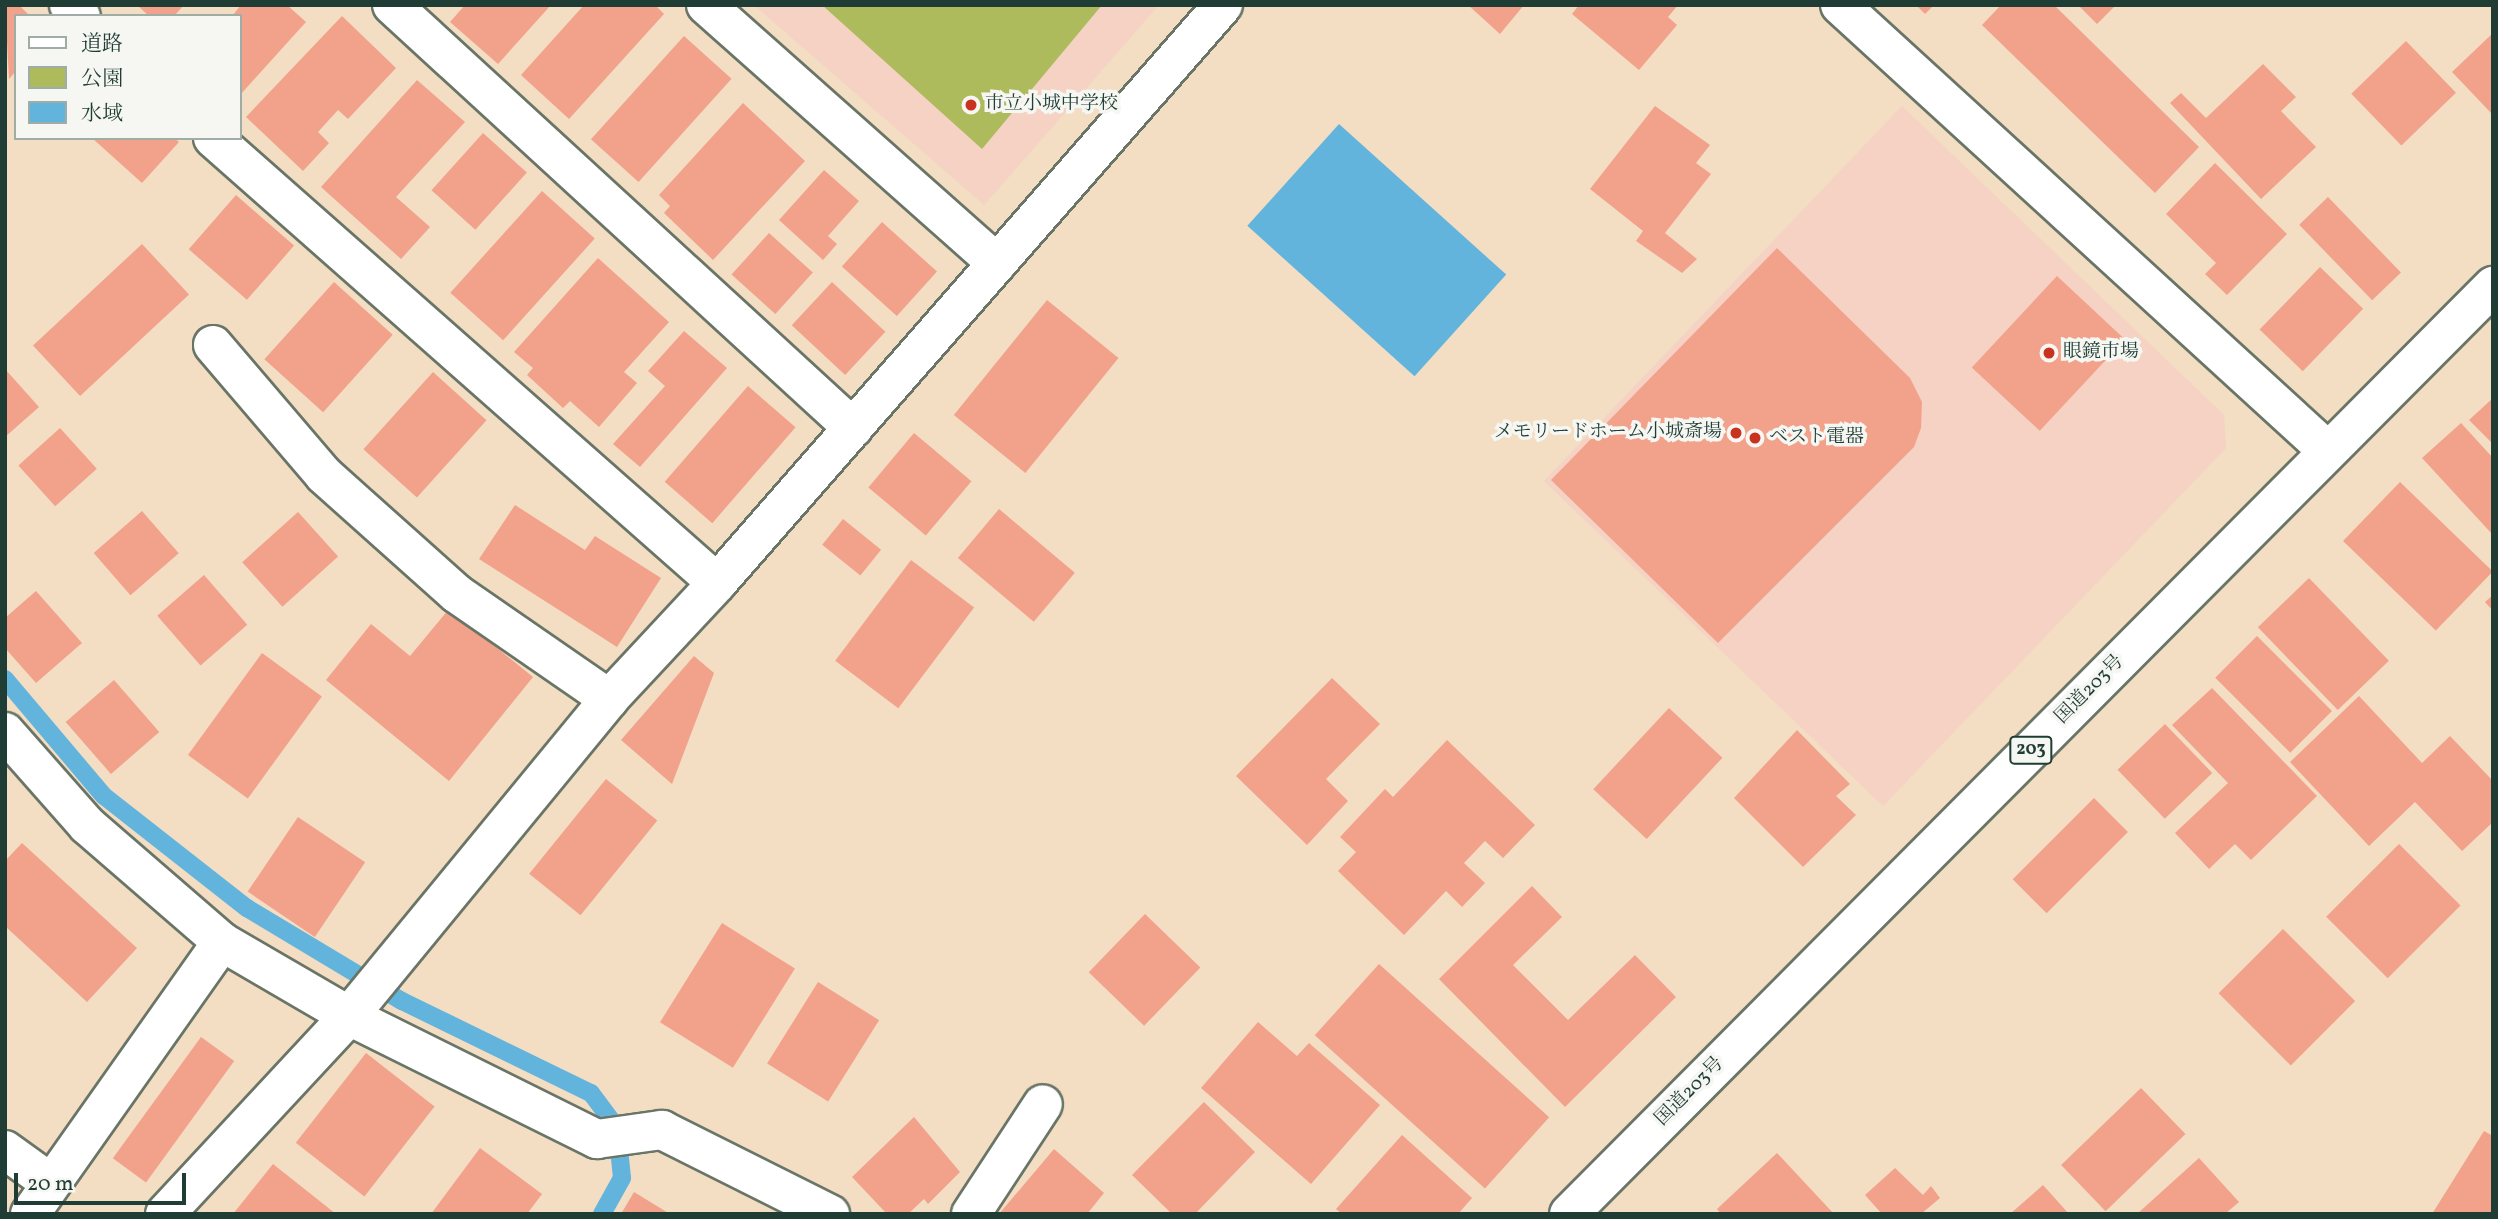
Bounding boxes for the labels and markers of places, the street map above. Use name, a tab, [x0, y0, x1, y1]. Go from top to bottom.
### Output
place label: 市立小城中学校	[985, 94, 1118, 116]
marker: 市立小城中学校	[963, 97, 979, 113]
place label: 眼鏡市場	[2063, 342, 2139, 364]
marker: 眼鏡市場	[2041, 345, 2057, 361]
place label: メモリードホーム小城斎場	[1494, 422, 1722, 444]
marker: メモリードホーム小城斎場	[1728, 425, 1744, 441]
place label: ベスト電器	[1769, 427, 1864, 449]
marker: ベスト電器	[1747, 430, 1763, 446]

